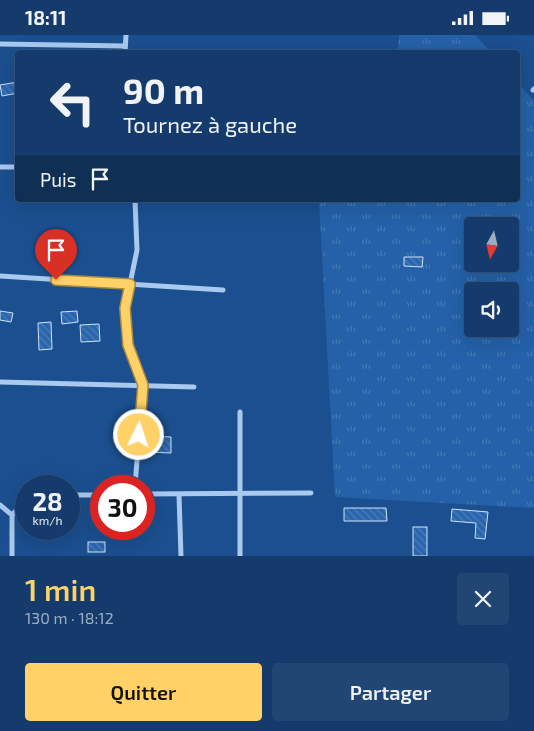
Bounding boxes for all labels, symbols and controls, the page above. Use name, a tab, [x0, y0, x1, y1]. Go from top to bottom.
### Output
text: 18:11	[25, 6, 66, 29]
text: 90 m	[123, 69, 204, 111]
icon: left	[40, 70, 105, 135]
text: Tournez à gauche	[123, 111, 297, 137]
icon: arrive	[86, 165, 114, 193]
text: Puis	[40, 168, 76, 191]
north arrow	[464, 217, 519, 273]
map controls	[464, 217, 519, 337]
pin	[35, 229, 77, 280]
icon: arrive	[42, 236, 70, 264]
button: sound	[464, 282, 519, 337]
position arrow	[112, 408, 164, 460]
speed limit sign: 30	[90, 475, 155, 540]
text: 28	[32, 486, 63, 516]
text: km/h	[33, 513, 62, 527]
text: 1 min	[25, 571, 96, 607]
button: close	[457, 573, 509, 625]
text: 130 m · 18:12	[25, 608, 114, 627]
button: Quitter	[25, 663, 262, 721]
button: Partager	[272, 663, 509, 721]

